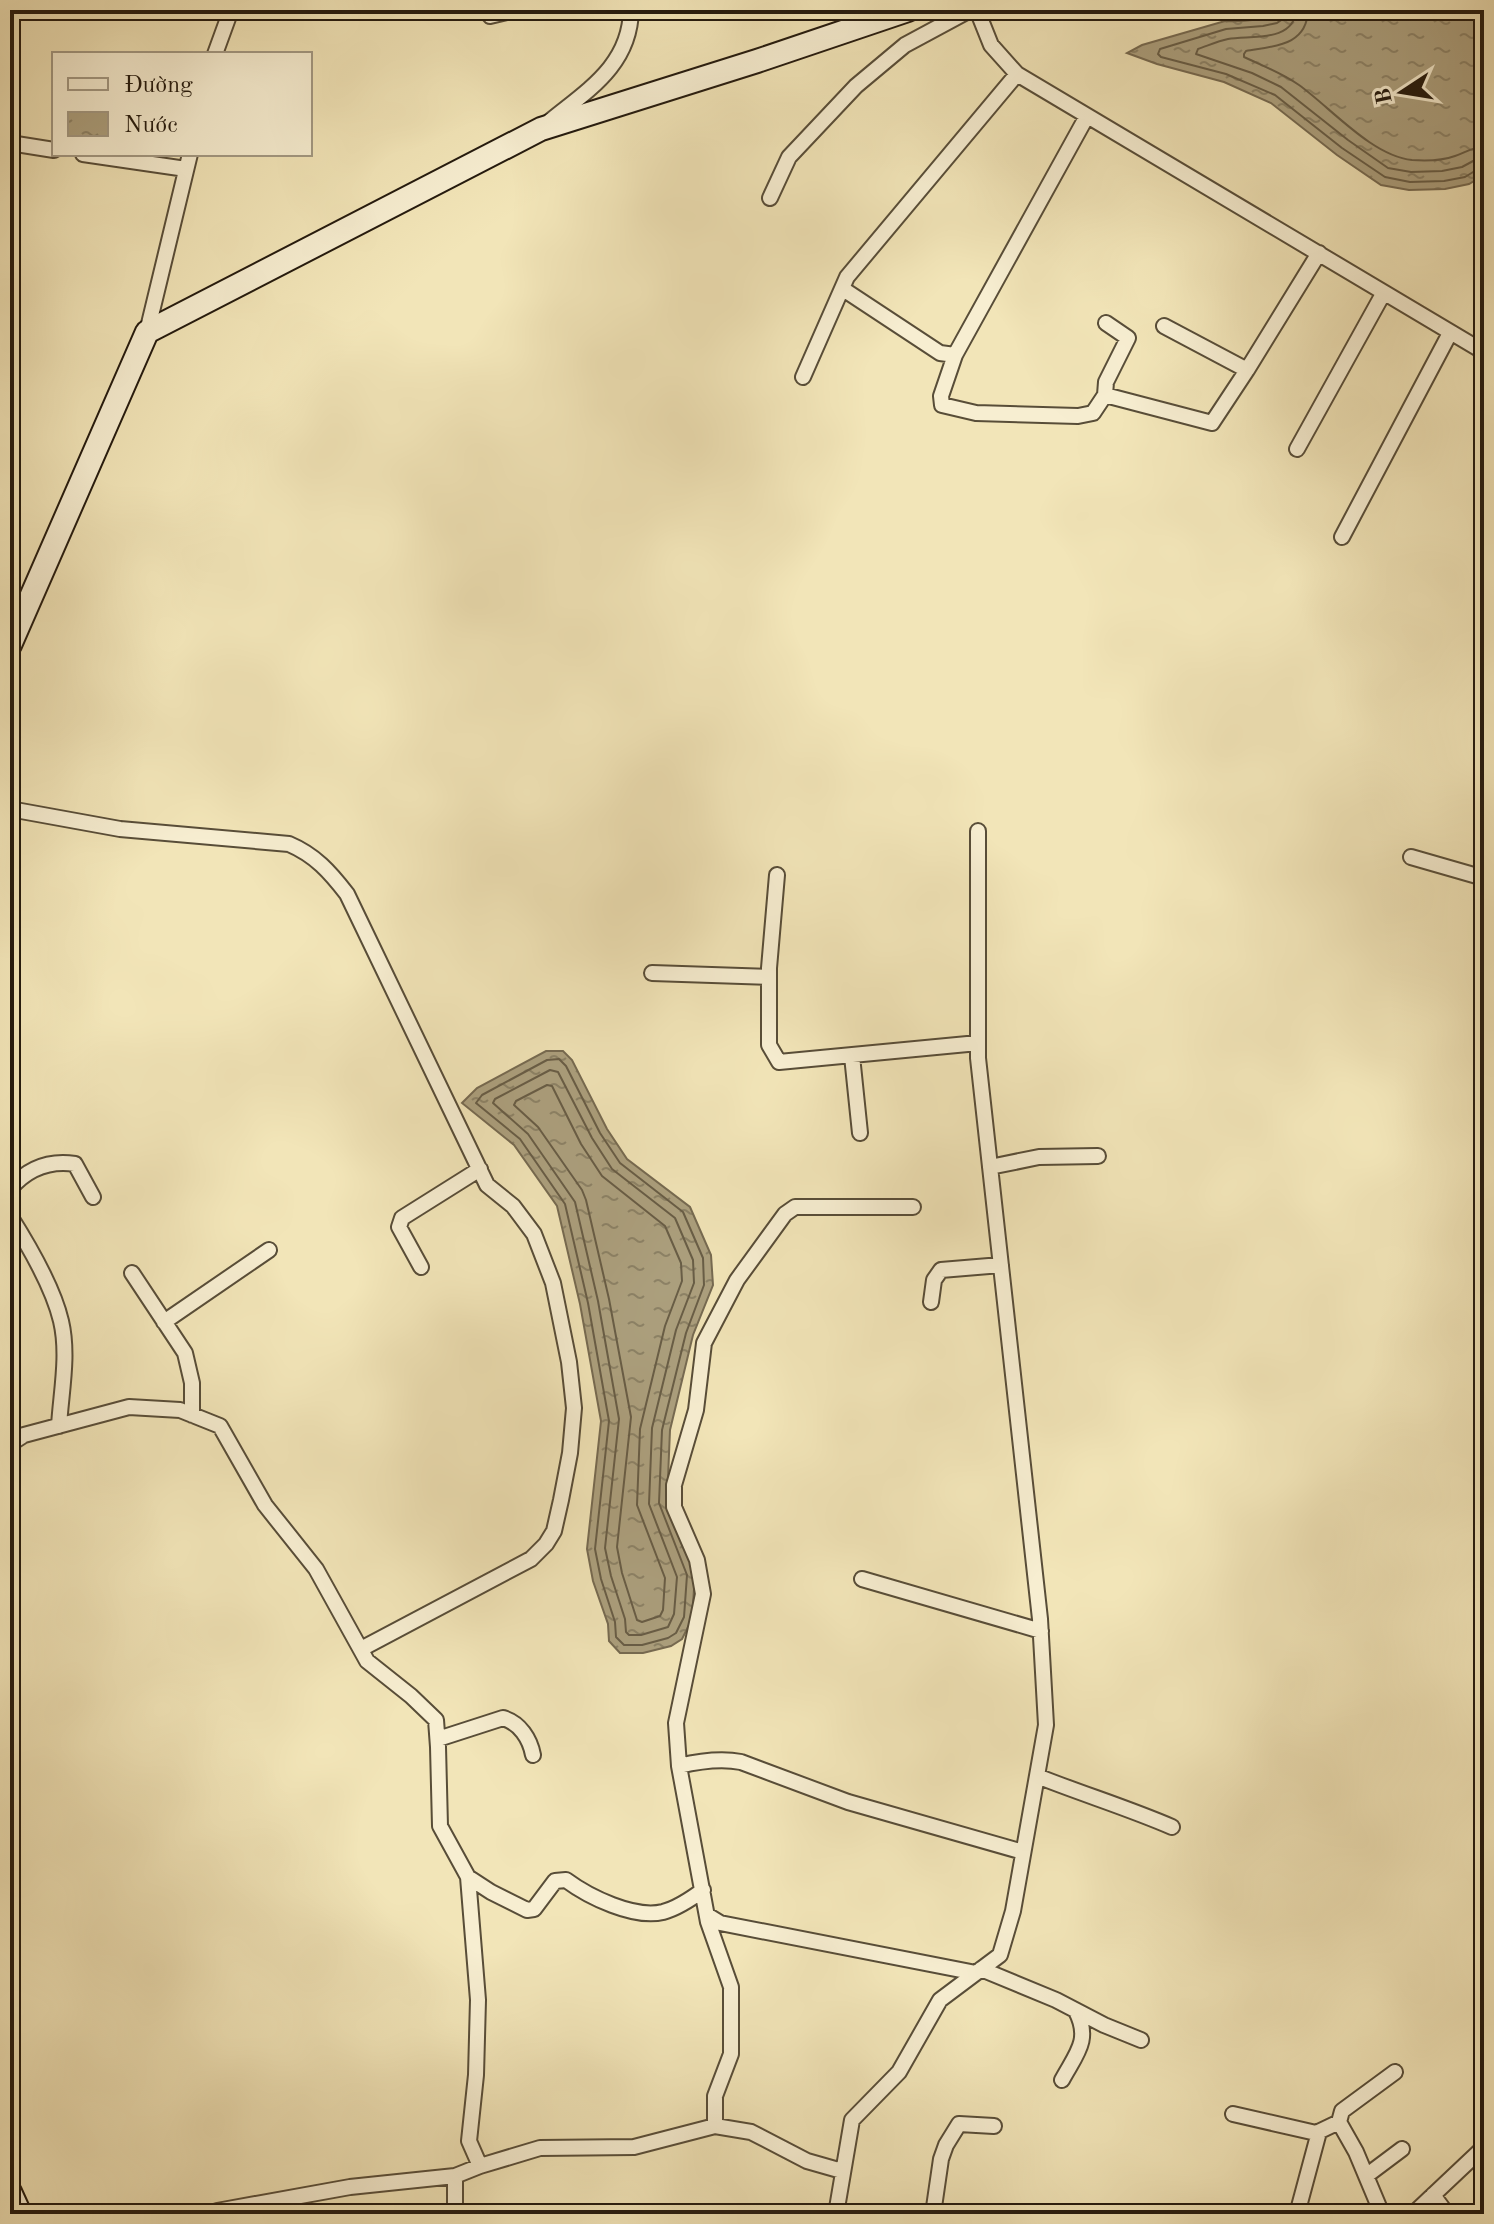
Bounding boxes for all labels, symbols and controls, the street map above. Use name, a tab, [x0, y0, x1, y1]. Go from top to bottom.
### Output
legend	[52, 52, 312, 156]
north arrow	[1362, 52, 1442, 132]
text: Đường	[124, 74, 193, 98]
text: B	[1372, 86, 1397, 106]
text: Nước	[124, 114, 178, 138]

